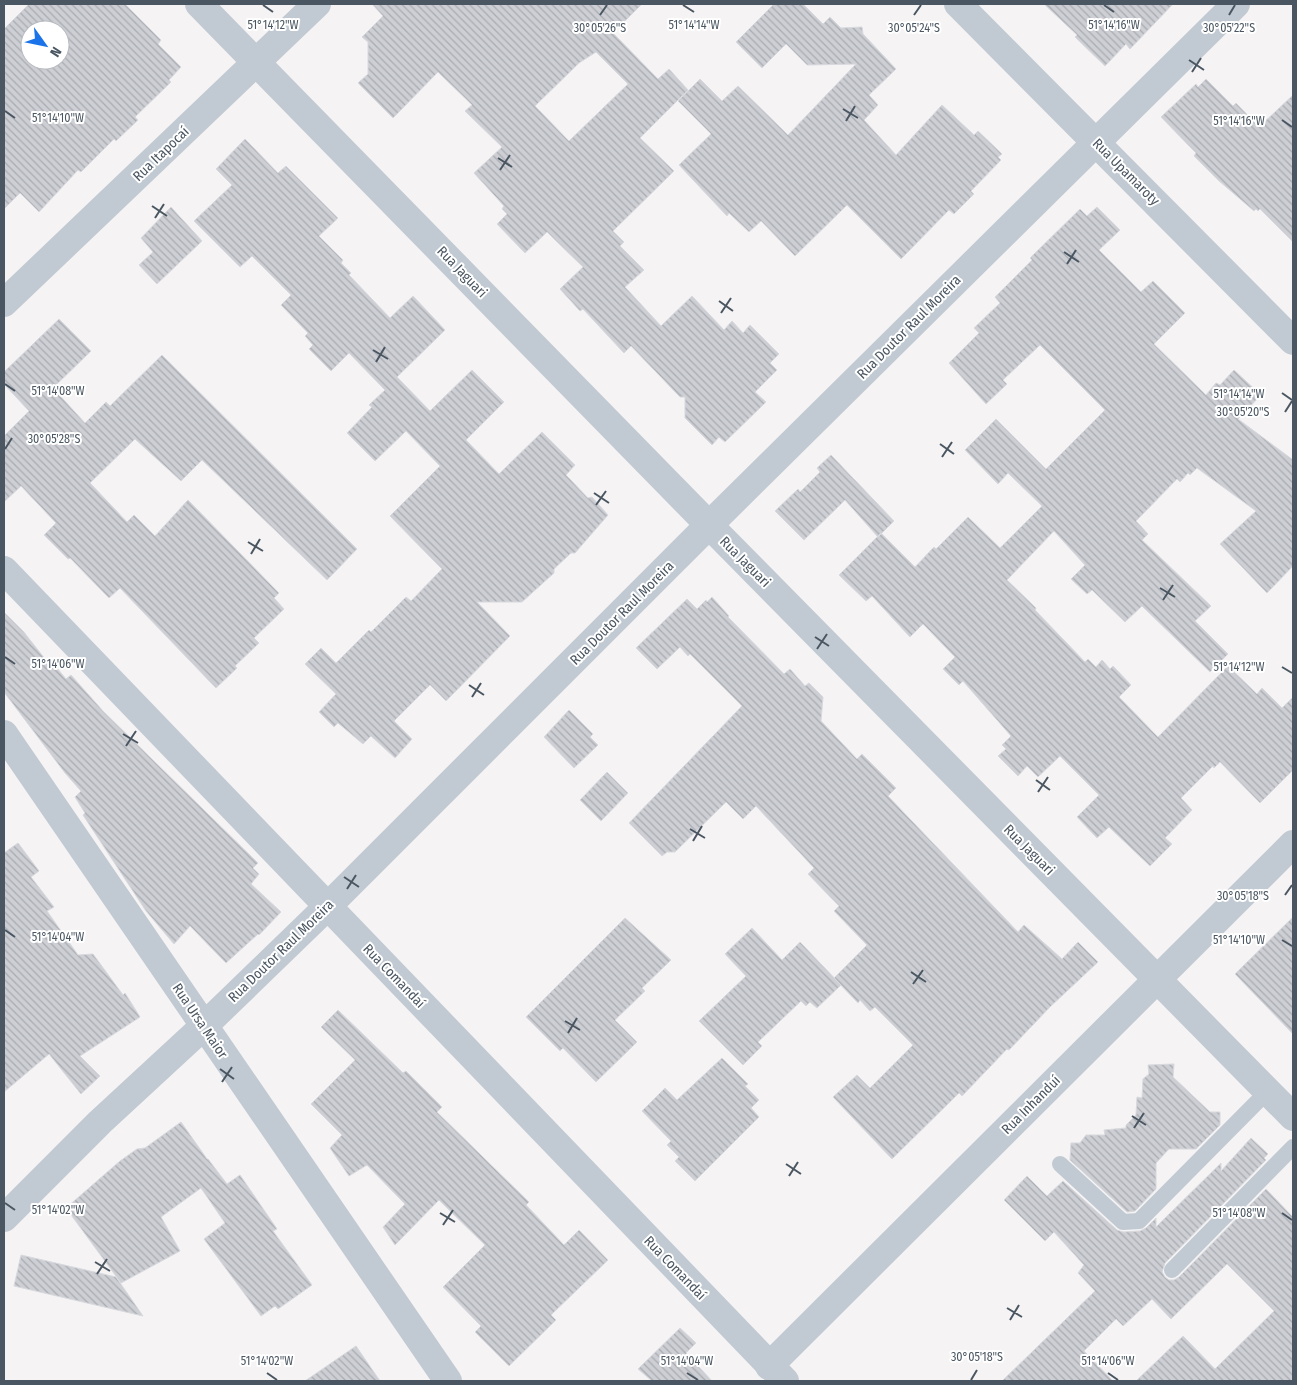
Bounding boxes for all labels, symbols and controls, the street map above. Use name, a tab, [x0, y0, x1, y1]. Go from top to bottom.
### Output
text: 51°14'12"W	[247, 18, 299, 32]
text: 51°14'14"W	[669, 18, 719, 32]
text: 51°14'16"W	[1088, 18, 1140, 32]
north arrow	[20, 20, 70, 70]
text: 30°05'26"S	[574, 21, 626, 35]
text: 30°05'24"S	[888, 21, 940, 35]
text: 30°05'22"S	[1203, 21, 1255, 35]
text: N	[46, 44, 65, 60]
text: 51°14'10"W	[32, 111, 84, 125]
text: 51°14'16"W	[1213, 114, 1265, 128]
street label: Rua Itapocaí	[129, 123, 193, 185]
street label: Rua Upamaroty	[1089, 135, 1164, 210]
street label: Rua Jaguari	[433, 243, 491, 301]
street label: Rua Doutor Raul Moreira	[853, 271, 965, 383]
text: 51°14'08"W	[31, 384, 85, 398]
text: 51°14'14"W	[1214, 387, 1264, 401]
text: 30°05'20"S	[1216, 405, 1270, 419]
text: 30°05'28"S	[28, 432, 80, 446]
street label: Rua Jaguari	[716, 533, 774, 591]
street label: Rua Doutor Raul Moreira	[566, 557, 678, 669]
text: 51°14'06"W	[32, 657, 84, 671]
text: 51°14'12"W	[1213, 660, 1265, 674]
street label: Rua Jaguari	[1000, 821, 1058, 879]
text: 30°05'18"S	[1217, 889, 1269, 903]
street label: Rua Doutor Raul Moreira	[225, 896, 337, 1006]
text: 51°14'04"W	[32, 930, 84, 944]
text: 51°14'10"W	[1213, 933, 1265, 947]
street label: Rua Comandaí	[359, 941, 429, 1012]
street label: Rua Ursa Maior	[169, 980, 231, 1062]
street label: Rua Inhanduí	[998, 1072, 1064, 1138]
text: 51°14'02"W	[32, 1203, 84, 1217]
text: 51°14'08"W	[1212, 1206, 1266, 1220]
street label: Rua Comandaí	[640, 1233, 710, 1304]
text: 30°05'18"S	[951, 1350, 1003, 1364]
text: 51°14'02"W	[241, 1354, 293, 1368]
text: 51°14'04"W	[661, 1354, 713, 1368]
text: 51°14'06"W	[1082, 1354, 1134, 1368]

